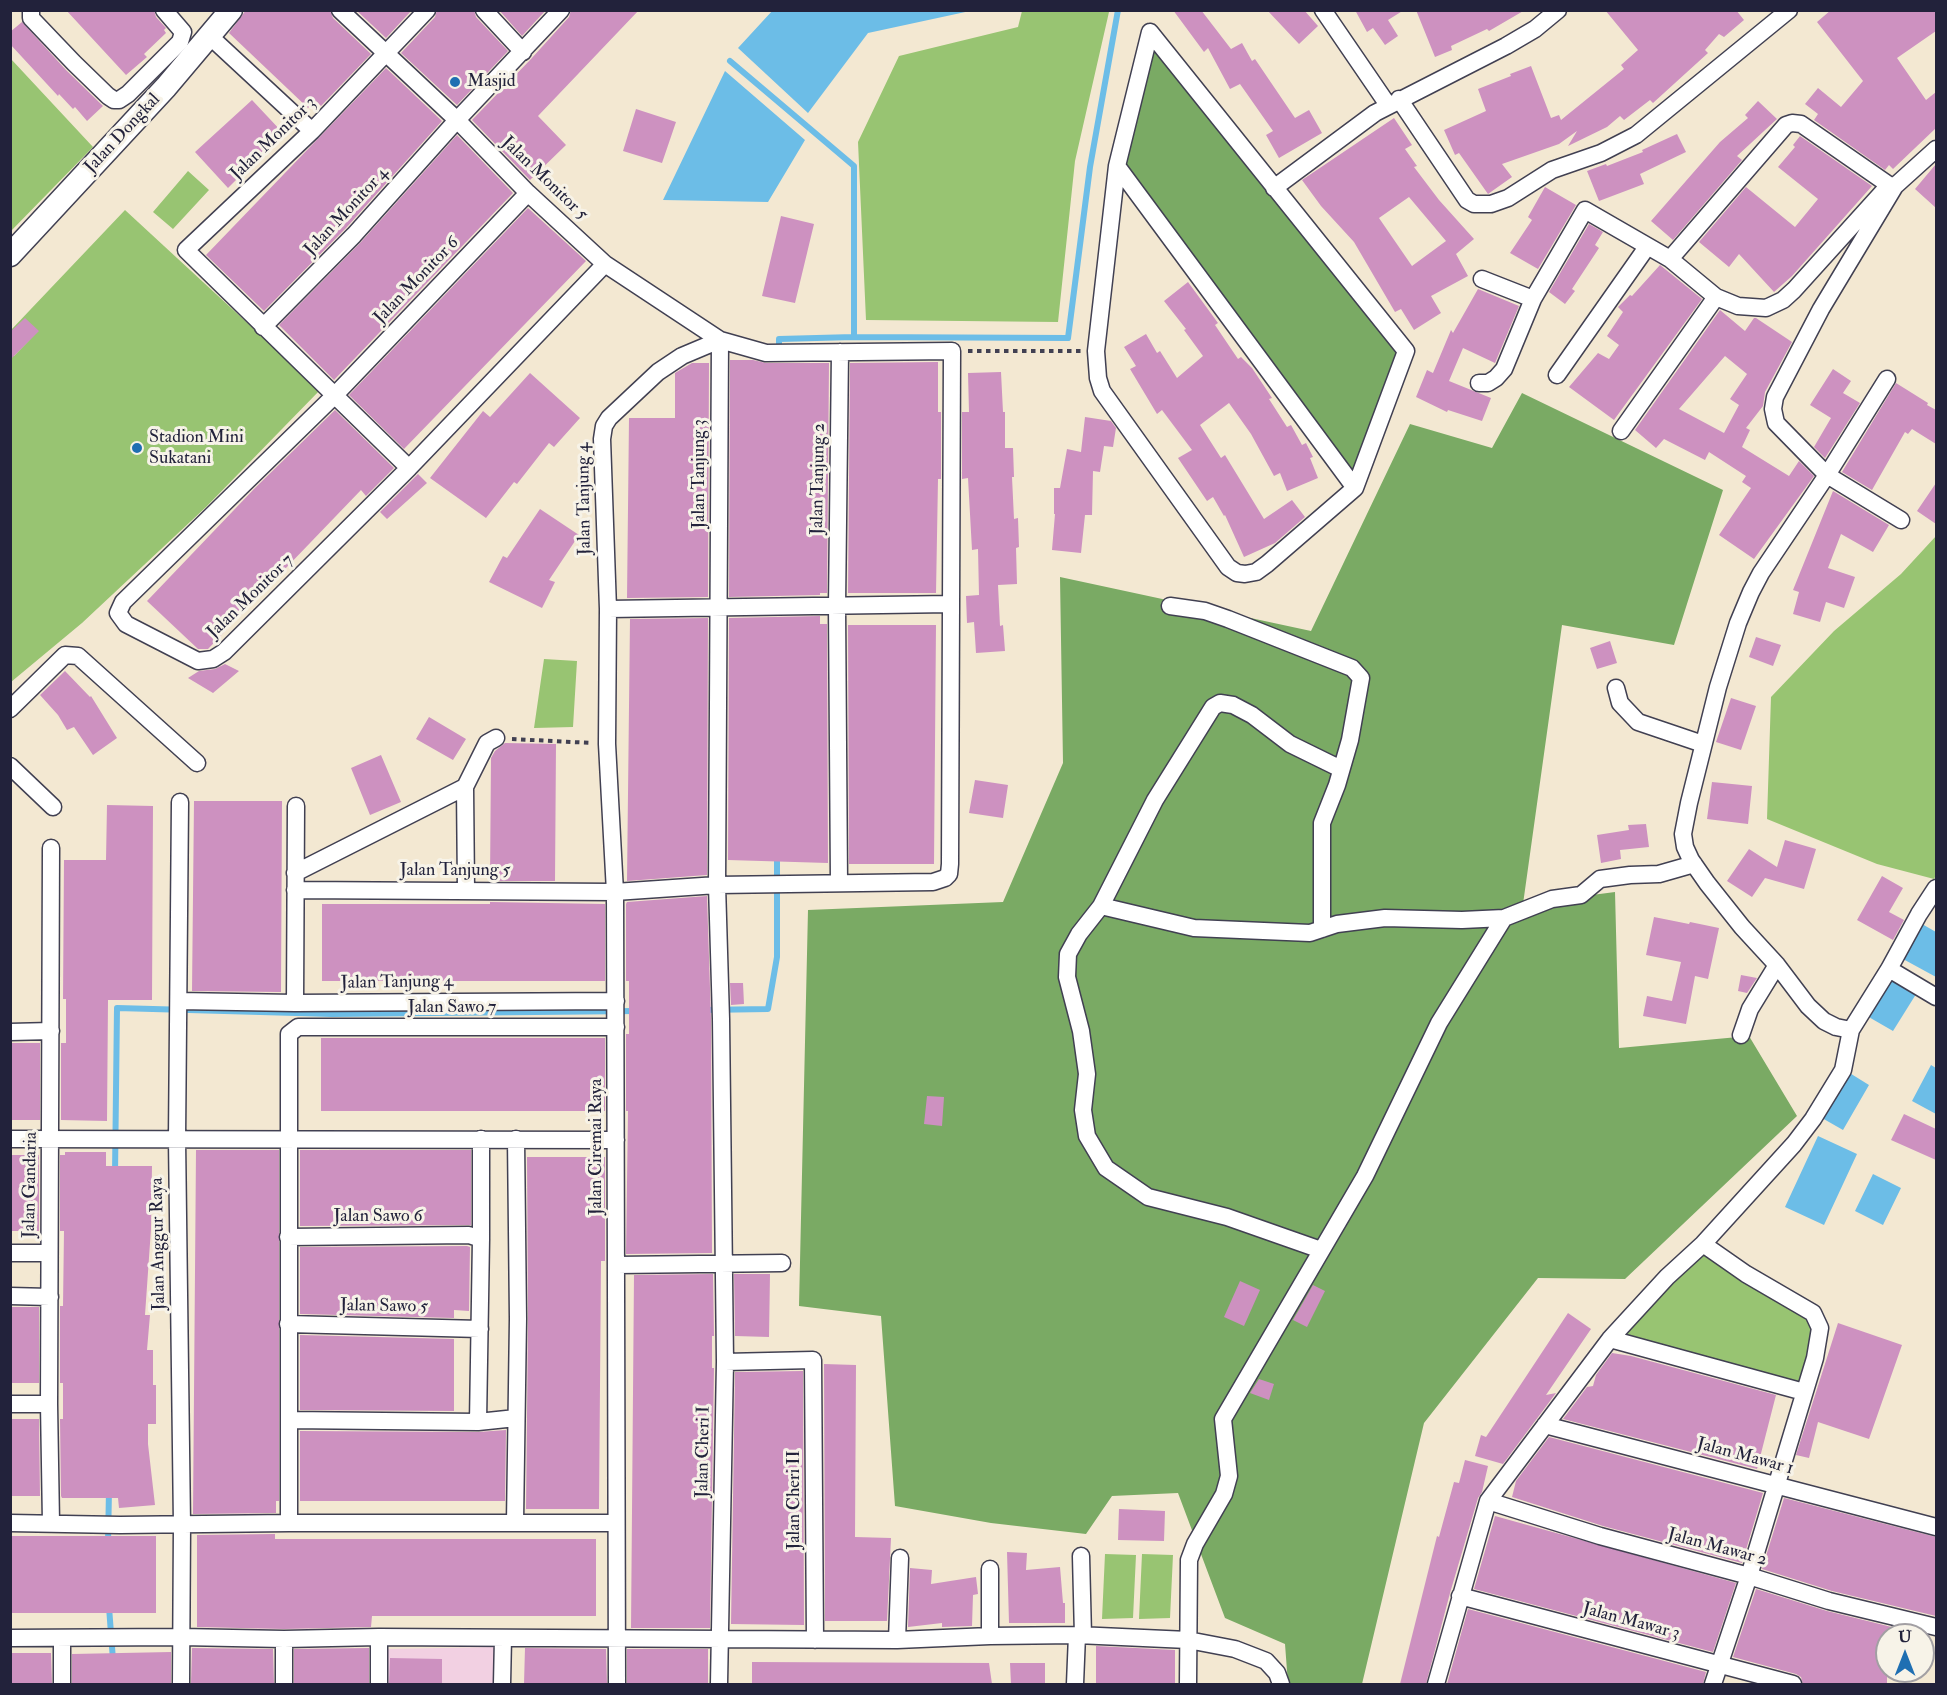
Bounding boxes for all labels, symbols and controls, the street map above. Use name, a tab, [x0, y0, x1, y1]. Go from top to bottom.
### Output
place label: Masjid	[467, 71, 516, 93]
marker: Masjid	[448, 75, 462, 89]
street label: Jalan Dongkal	[81, 90, 165, 178]
street label: Jalan Monitor 3	[227, 93, 321, 185]
street label: Jalan Monitor 5	[496, 132, 592, 226]
street label: Jalan Monitor 4	[300, 163, 394, 261]
street label: Jalan Monitor 6	[370, 233, 464, 329]
street label: Jalan Tanjung 3	[689, 419, 711, 529]
street label: Jalan Tanjung 2	[807, 423, 831, 535]
place label: Stadion Mini Sukatani	[149, 427, 244, 470]
marker: Stadion Mini Sukatani	[130, 441, 144, 455]
street label: Jalan Tanjung 4	[573, 443, 597, 555]
street label: Jalan Monitor 7	[203, 550, 299, 644]
street label: Jalan Tanjung 5	[400, 860, 510, 882]
street label: Jalan Tanjung 4	[341, 971, 453, 995]
street label: Jalan Sawo 7	[408, 997, 496, 1019]
street label: Jalan Ciremai Raya	[586, 1079, 608, 1215]
street label: Jalan Gandaria	[19, 1132, 43, 1238]
street label: Jalan Anggur Raya	[147, 1177, 171, 1311]
street label: Jalan Sawo 6	[333, 1206, 423, 1228]
street label: Jalan Sawo 5	[340, 1295, 428, 1319]
street label: Jalan Cheri I	[692, 1406, 716, 1498]
street label: Jalan Mawar 1	[1694, 1434, 1796, 1480]
street label: Jalan Cheri II	[784, 1450, 806, 1550]
street label: Jalan Mawar 2	[1665, 1524, 1769, 1572]
street label: Jalan Mawar 3	[1580, 1599, 1682, 1645]
north arrow	[1875, 1623, 1935, 1683]
text: U	[1898, 1627, 1912, 1647]

